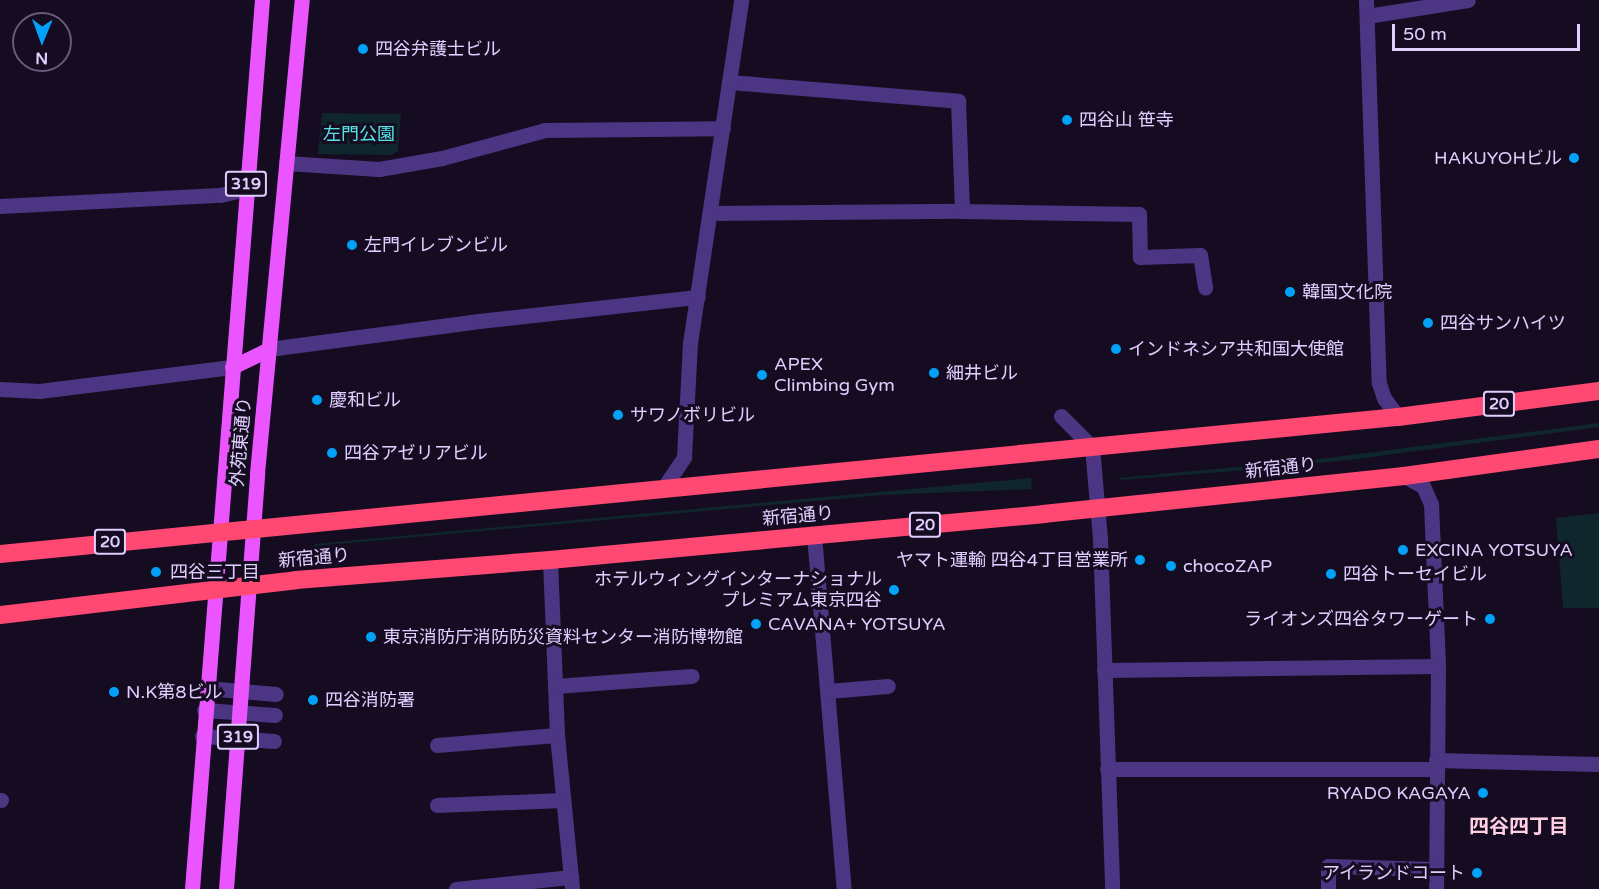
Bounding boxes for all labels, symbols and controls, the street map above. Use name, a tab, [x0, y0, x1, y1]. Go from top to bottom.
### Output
north arrow	[12, 12, 72, 72]
scale bar	[1395, 12, 1582, 50]
text: 50 m	[1403, 23, 1447, 45]
place label: 四谷弁護士ビル	[375, 38, 501, 60]
marker: 四谷弁護士ビル	[356, 42, 370, 56]
text: N	[35, 48, 48, 68]
place label: 四谷山 笹寺	[1079, 109, 1174, 131]
marker: 四谷山 笹寺	[1060, 113, 1074, 127]
park label: 左門公園	[323, 123, 395, 145]
place label: HAKUYOHビル	[1434, 147, 1562, 169]
marker: HAKUYOHビル	[1567, 151, 1581, 165]
road number: 319	[224, 171, 268, 197]
place label: 左門イレブンビル	[364, 234, 508, 256]
marker: 左門イレブンビル	[345, 238, 359, 252]
place label: 韓国文化院	[1302, 281, 1392, 303]
marker: 韓国文化院	[1283, 285, 1297, 299]
place label: 四谷サンハイツ	[1440, 312, 1566, 334]
marker: 四谷サンハイツ	[1421, 316, 1435, 330]
place label: インドネシア共和国大使館	[1128, 338, 1344, 360]
marker: インドネシア共和国大使館	[1109, 342, 1123, 356]
place label: APEX Climbing Gym	[774, 354, 895, 397]
place label: 細井ビル	[946, 362, 1018, 384]
marker: 細井ビル	[927, 366, 941, 380]
marker: APEX Climbing Gym	[755, 368, 769, 382]
place label: 慶和ビル	[329, 389, 401, 411]
road number: 20	[1482, 391, 1516, 417]
marker: 慶和ビル	[310, 393, 324, 407]
street label: 外苑東通り	[226, 396, 256, 488]
place label: サワノボリビル	[630, 404, 756, 426]
marker: サワノボリビル	[611, 408, 625, 422]
place label: 四谷アゼリアビル	[344, 442, 488, 464]
marker: 四谷アゼリアビル	[325, 446, 339, 460]
street label: 新宿通り	[1244, 453, 1318, 483]
street label: 新宿通り	[761, 502, 835, 530]
road number: 20	[908, 512, 942, 538]
road number: 20	[94, 529, 126, 555]
place label: EXCINA YOTSUYA	[1415, 539, 1573, 561]
marker: EXCINA YOTSUYA	[1396, 543, 1410, 557]
street label: 新宿通り	[277, 544, 351, 572]
place label: ヤマト運輸 四谷4丁目営業所	[896, 549, 1128, 571]
marker: ヤマト運輸 四谷4丁目営業所	[1133, 553, 1147, 567]
place label: chocoZAP	[1183, 555, 1272, 577]
marker: chocoZAP	[1164, 559, 1178, 573]
place label: 四谷三丁目	[170, 561, 260, 583]
marker: 四谷三丁目	[147, 563, 165, 581]
place label: 四谷トーセイビル	[1343, 563, 1487, 585]
marker: 四谷トーセイビル	[1324, 567, 1338, 581]
place label: ホテルウィングインターナショナル プレミアム東京四谷	[594, 569, 882, 612]
marker: ホテルウィングインターナショナル プレミアム東京四谷	[887, 583, 901, 597]
place label: ライオンズ四谷タワーゲート	[1244, 608, 1478, 630]
marker: ライオンズ四谷タワーゲート	[1483, 612, 1497, 626]
place label: CAVANA+ YOTSUYA	[768, 613, 946, 635]
marker: CAVANA+ YOTSUYA	[749, 617, 763, 631]
place label: 東京消防庁消防防災資料センター消防博物館	[383, 626, 743, 648]
marker: 東京消防庁消防防災資料センター消防博物館	[364, 630, 378, 644]
place label: N.K第8ビル	[126, 681, 222, 703]
marker: N.K第8ビル	[107, 685, 121, 699]
place label: 四谷消防署	[325, 689, 415, 711]
marker: 四谷消防署	[306, 693, 320, 707]
road number: 319	[216, 724, 260, 750]
place label: RYADO KAGAYA	[1327, 782, 1471, 804]
marker: RYADO KAGAYA	[1476, 786, 1490, 800]
district label: 四谷四丁目	[1469, 815, 1569, 839]
place label: アイランドコート	[1321, 862, 1465, 884]
marker: アイランドコート	[1470, 866, 1484, 880]

